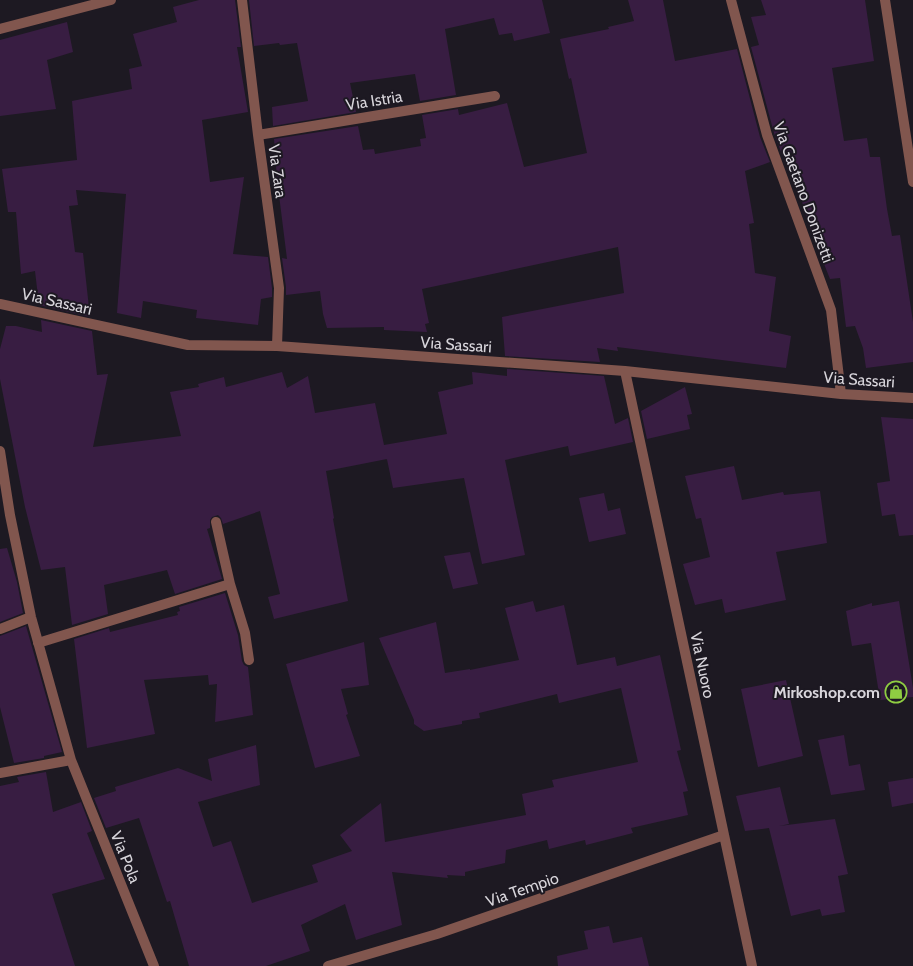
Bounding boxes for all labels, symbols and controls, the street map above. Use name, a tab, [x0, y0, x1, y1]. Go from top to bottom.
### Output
street label: Via Istria	[344, 87, 404, 114]
street label: Via Gaetano Donizetti	[769, 119, 838, 265]
street label: Via Zara	[264, 143, 291, 199]
street label: Via Sassari	[20, 284, 94, 319]
street label: Via Sassari	[420, 333, 492, 356]
street label: Via Sassari	[823, 368, 895, 391]
street label: Via Nuoro	[686, 630, 719, 700]
shop icon: Mirkoshop.com	[884, 680, 908, 704]
place label: Mirkoshop.com	[774, 683, 880, 702]
street label: Via Pola	[107, 828, 145, 886]
street label: Via Tempio	[483, 868, 561, 911]

